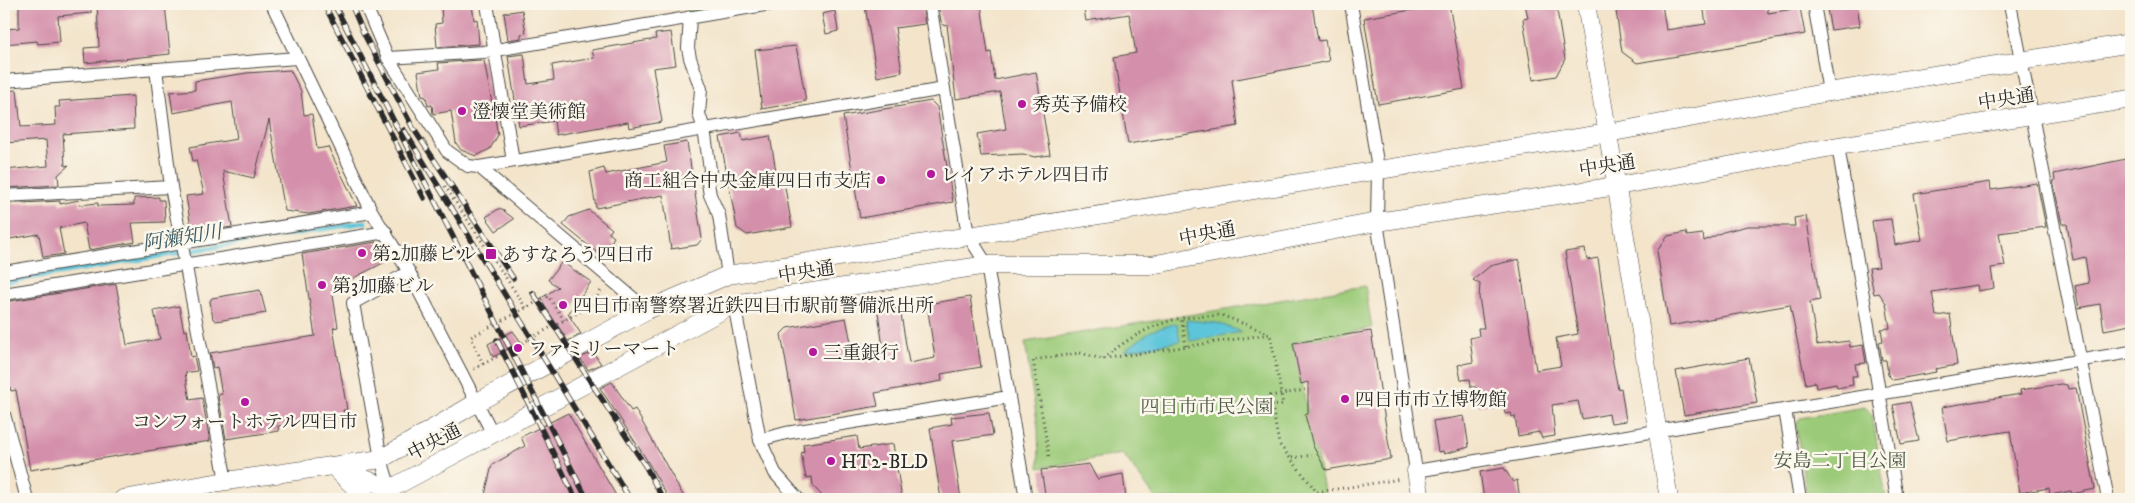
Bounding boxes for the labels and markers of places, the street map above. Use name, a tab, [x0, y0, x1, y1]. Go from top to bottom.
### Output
place label: 秀英予備校	[1032, 94, 1127, 117]
marker: 秀英予備校	[1016, 98, 1028, 110]
place label: 澄懐堂美術館	[472, 101, 586, 124]
marker: 澄懐堂美術館	[456, 105, 468, 117]
place label: レイアホテル四日市	[941, 164, 1110, 187]
marker: レイアホテル四日市	[925, 168, 937, 180]
place label: 商工組合中央金庫四日市支店	[624, 170, 871, 193]
marker: 商工組合中央金庫四日市支店	[875, 174, 887, 186]
place label: 第2加藤ビル	[372, 243, 476, 266]
place label: あすなろう四日市	[502, 244, 654, 267]
marker: 第2加藤ビル	[356, 247, 368, 259]
marker: あすなろう四日市	[484, 247, 498, 261]
place label: 第3加藤ビル	[332, 275, 434, 298]
marker: 第3加藤ビル	[316, 279, 328, 291]
place label: 四日市南警察署近鉄四日市駅前警備派出所	[573, 295, 934, 318]
marker: 四日市南警察署近鉄四日市駅前警備派出所	[557, 299, 569, 311]
place label: ファミリーマート	[528, 338, 680, 361]
marker: ファミリーマート	[512, 342, 524, 354]
place label: 三重銀行	[823, 342, 899, 365]
marker: 三重銀行	[807, 346, 819, 358]
place label: 四日市市立博物館	[1355, 389, 1507, 412]
marker: 四日市市立博物館	[1339, 393, 1351, 405]
marker: コンフォートホテル四日市	[239, 396, 251, 408]
place label: コンフォートホテル四日市	[132, 411, 358, 434]
place label: HT2-BLD	[841, 451, 928, 474]
marker: HT2-BLD	[825, 455, 837, 467]

